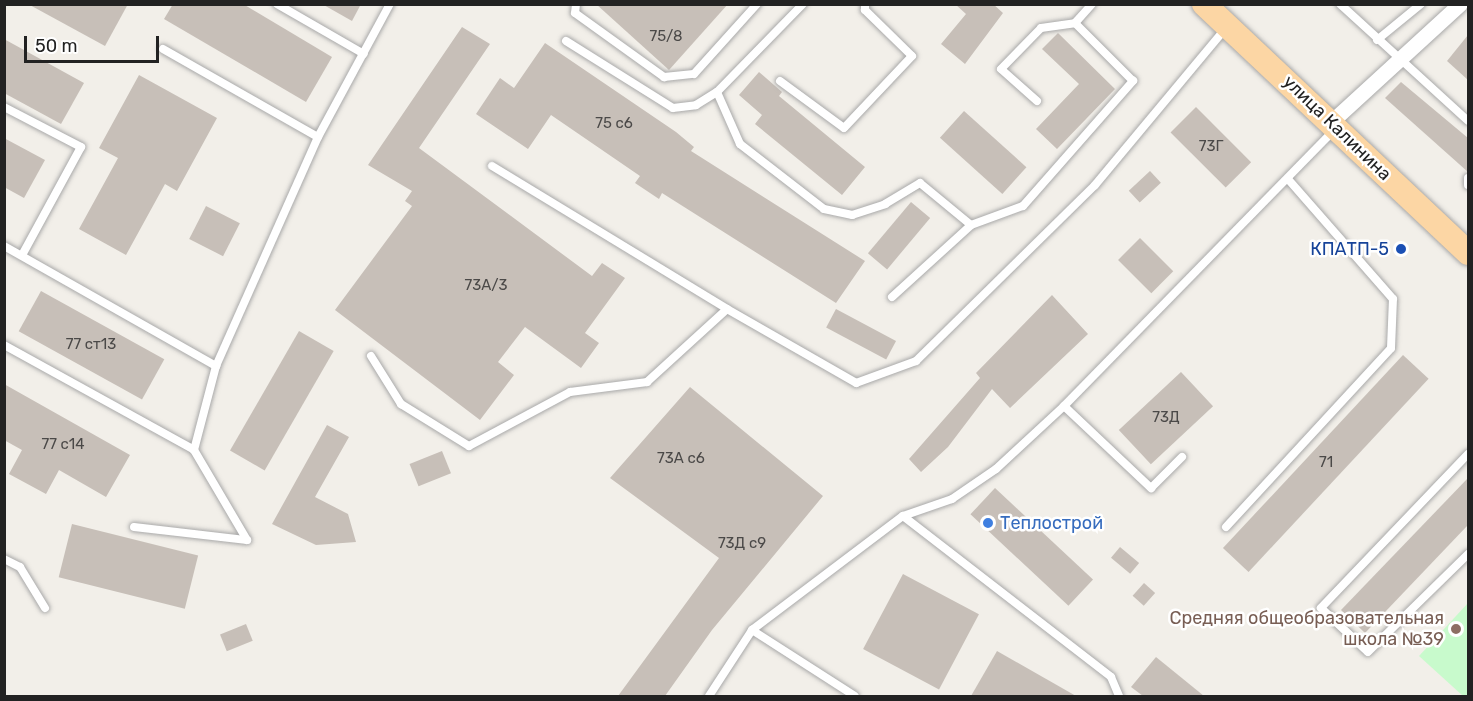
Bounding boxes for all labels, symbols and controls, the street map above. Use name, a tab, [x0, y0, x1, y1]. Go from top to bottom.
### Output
scale bar	[27, 24, 162, 62]
house number: 75/8	[649, 28, 683, 46]
text: 50 m	[35, 35, 78, 57]
street label: улица Калинина	[1278, 71, 1396, 185]
house number: 75 с6	[595, 115, 633, 133]
house number: 73Г	[1199, 138, 1223, 156]
place label: КПАТП-5	[1310, 238, 1389, 260]
marker: КПАТП-5	[1394, 242, 1408, 256]
house number: 73А/3	[464, 277, 508, 295]
house number: 77 ст13	[66, 336, 116, 354]
house number: 73Д	[1152, 409, 1180, 427]
house number: 77 с14	[41, 436, 85, 454]
house number: 73А с6	[657, 450, 705, 468]
house number: 71	[1319, 454, 1333, 472]
place label: Теплострой	[1000, 512, 1103, 534]
marker: Теплострой	[981, 516, 995, 530]
house number: 73Д с9	[718, 535, 766, 553]
place label: Средняя общеобразовательная школа №39	[1170, 608, 1444, 650]
marker: Средняя общеобразовательная школа №39	[1449, 622, 1463, 636]

